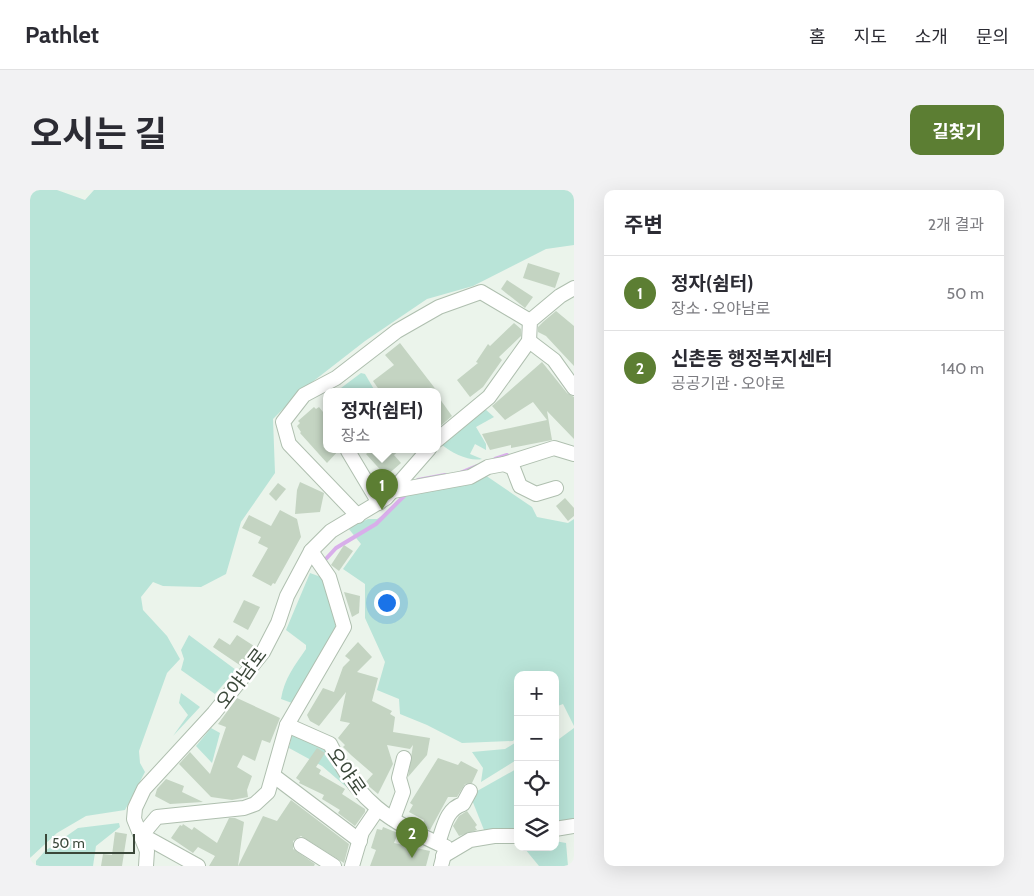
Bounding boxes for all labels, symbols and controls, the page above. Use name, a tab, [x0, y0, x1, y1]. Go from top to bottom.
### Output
text: Pathlet	[25, 20, 99, 49]
text: 홈	[809, 26, 826, 48]
text: 지도	[854, 26, 887, 48]
text: 소개	[915, 26, 948, 48]
text: 문의	[976, 26, 1009, 48]
button: 길찾기	[910, 105, 1004, 155]
text: 오시는 길	[30, 112, 167, 155]
text: 주변	[624, 212, 663, 237]
text: 2개 결과	[928, 215, 984, 234]
text: 정자(쉼터)	[671, 272, 753, 295]
text: 1	[637, 284, 643, 303]
text: 50 m	[947, 284, 984, 303]
text: 장소 · 오야남로	[671, 299, 770, 318]
text: 신촌동 행정복지센터	[671, 347, 833, 370]
text: 2	[636, 359, 644, 378]
text: 140 m	[941, 359, 984, 378]
text: 공공기관 · 오야로	[671, 374, 785, 393]
popup	[323, 388, 441, 453]
text: 정자(쉼터)	[341, 399, 423, 422]
text: 장소	[341, 426, 370, 445]
pin: 1	[366, 469, 398, 510]
your location	[374, 590, 400, 616]
street label: 오야남로	[211, 643, 272, 713]
map controls	[514, 671, 559, 851]
button: +	[514, 671, 559, 716]
button: −	[514, 716, 559, 761]
street label: 오야로	[322, 743, 371, 799]
button: locate	[514, 761, 559, 806]
button: layers	[514, 806, 559, 851]
pin: 2	[396, 817, 428, 858]
scale bar	[45, 831, 135, 854]
text: 50 m	[52, 834, 85, 852]

